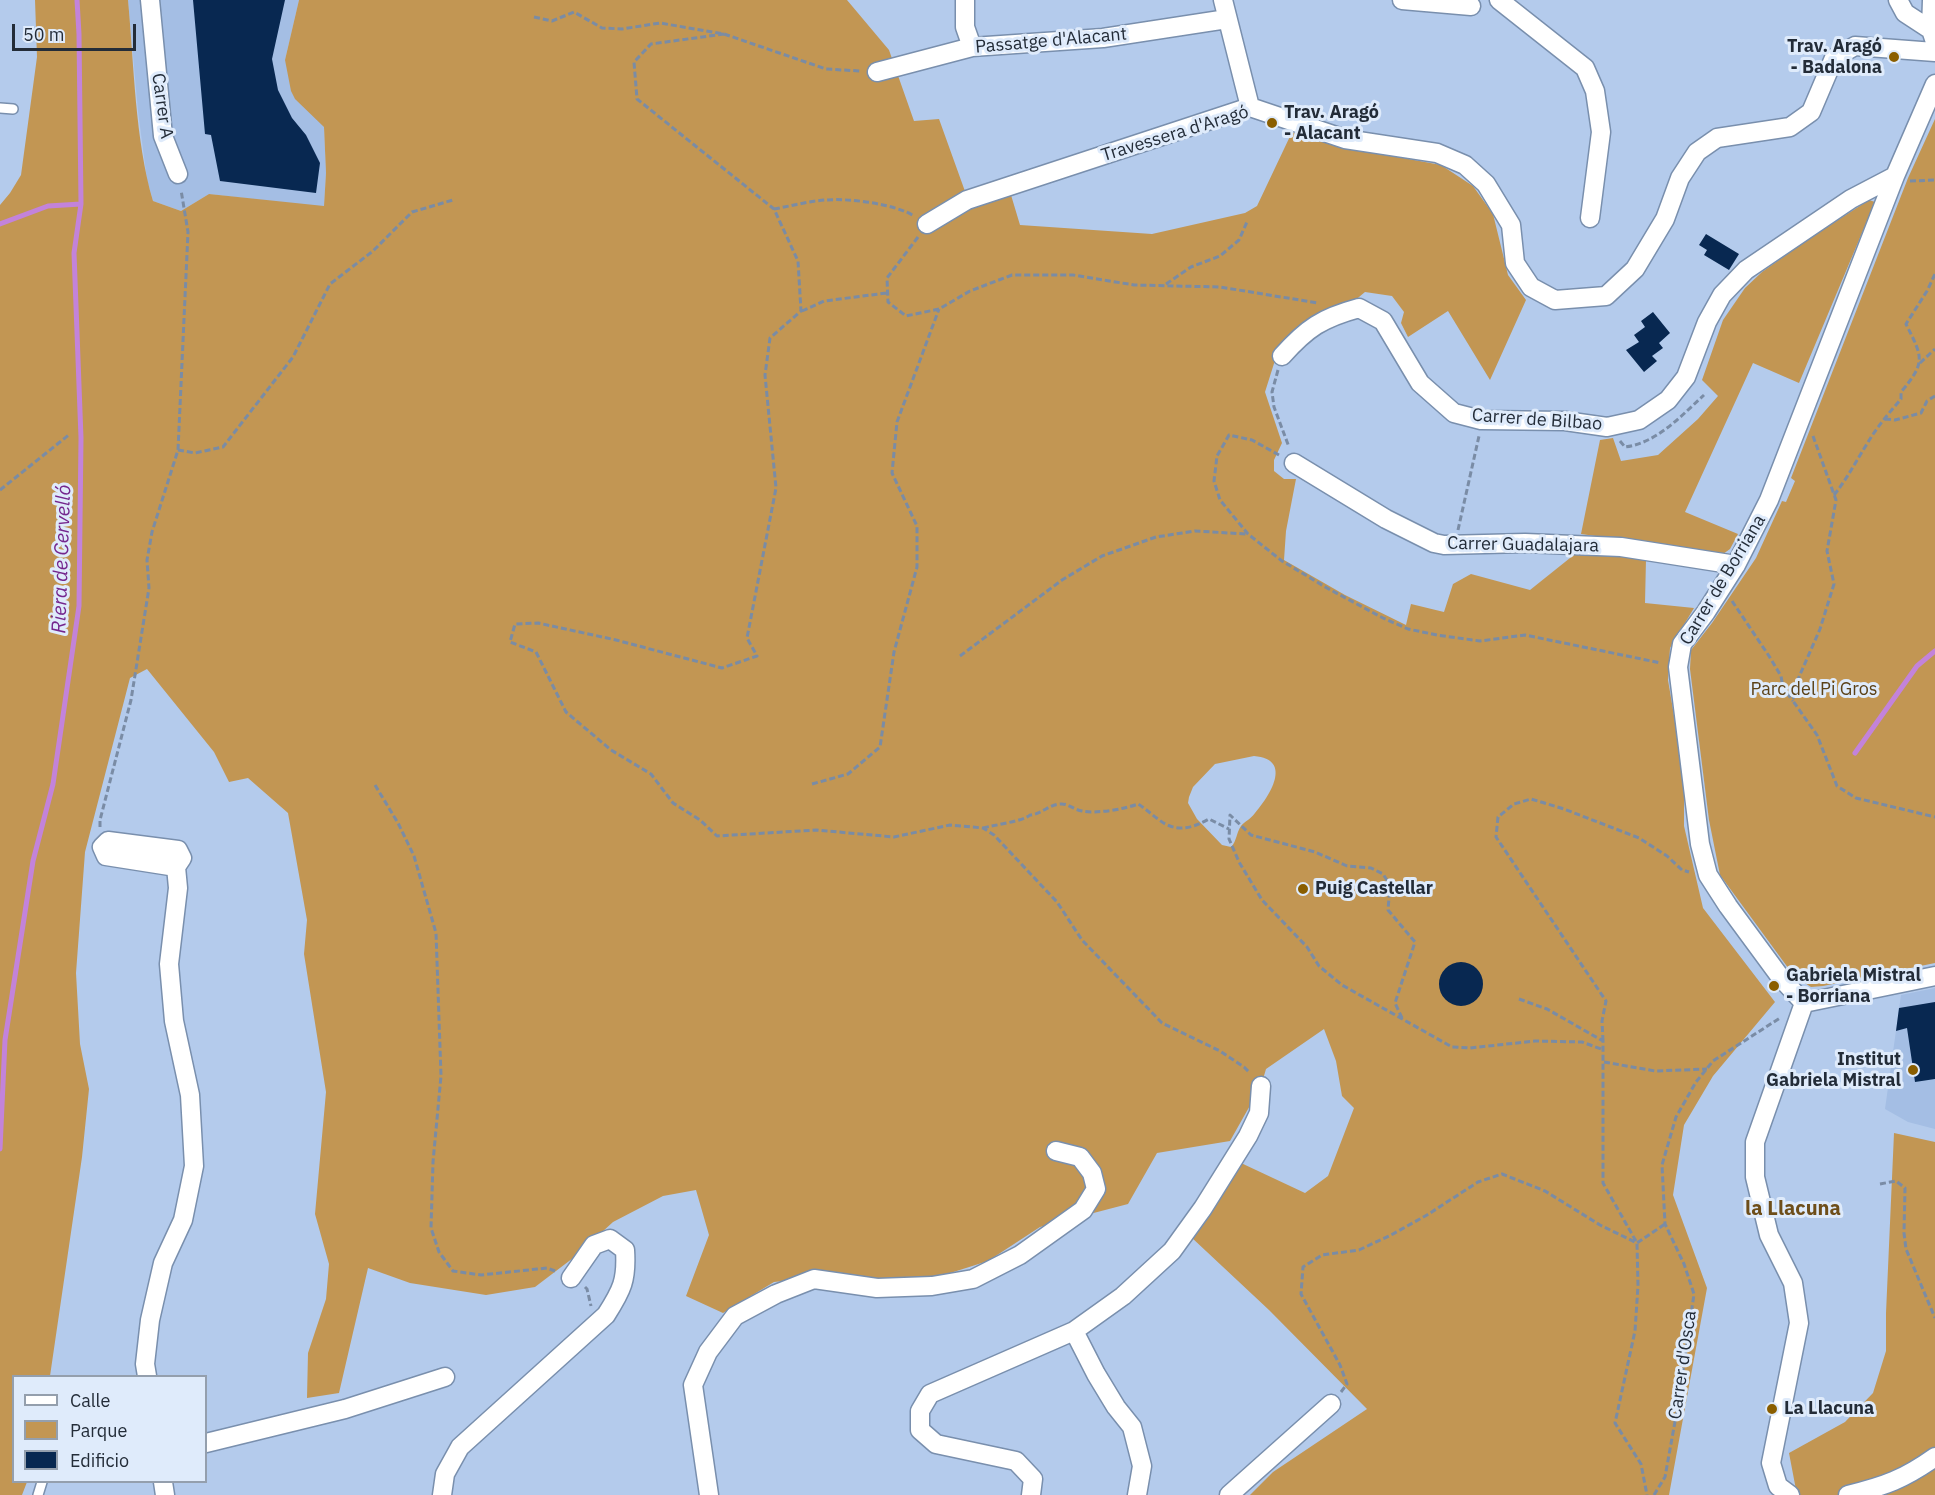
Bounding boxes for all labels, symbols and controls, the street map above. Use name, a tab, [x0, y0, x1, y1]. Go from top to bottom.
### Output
scale bar	[15, 12, 140, 50]
text: 50 m	[23, 23, 65, 46]
street label: Passatge d'Alacant	[974, 24, 1128, 58]
place label: Trav. Aragó - Badalona	[1787, 36, 1882, 78]
marker: Trav. Aragó - Badalona	[1887, 50, 1901, 64]
street label: Carrer A	[147, 72, 177, 140]
street label: Travessera d'Aragó	[1099, 101, 1251, 167]
place label: Trav. Aragó - Alacant	[1284, 102, 1379, 144]
marker: Trav. Aragó - Alacant	[1265, 116, 1279, 130]
street label: Carrer de Bilbao	[1471, 405, 1603, 435]
water label: Riera de Cervelló	[47, 484, 77, 634]
street label: Carrer de Borriana	[1676, 511, 1770, 649]
street label: Carrer Guadalajara	[1447, 533, 1599, 557]
park label: Parc del Pi Gros	[1750, 679, 1878, 701]
place label: Puig Castellar	[1315, 878, 1433, 900]
marker: Puig Castellar	[1296, 882, 1310, 896]
place label: Gabriela Mistral - Borriana	[1786, 965, 1921, 1008]
marker: Gabriela Mistral - Borriana	[1767, 979, 1781, 993]
place label: Institut Gabriela Mistral	[1766, 1049, 1901, 1092]
marker: Institut Gabriela Mistral	[1906, 1063, 1920, 1077]
district label: la Llacuna	[1745, 1197, 1841, 1221]
street label: Carrer d'Osca	[1665, 1309, 1701, 1421]
legend	[12, 1375, 207, 1483]
text: Calle	[70, 1389, 110, 1412]
place label: La Llacuna	[1784, 1398, 1874, 1420]
marker: La Llacuna	[1765, 1402, 1779, 1416]
text: Parque	[70, 1419, 127, 1442]
text: Edificio	[70, 1449, 129, 1472]

